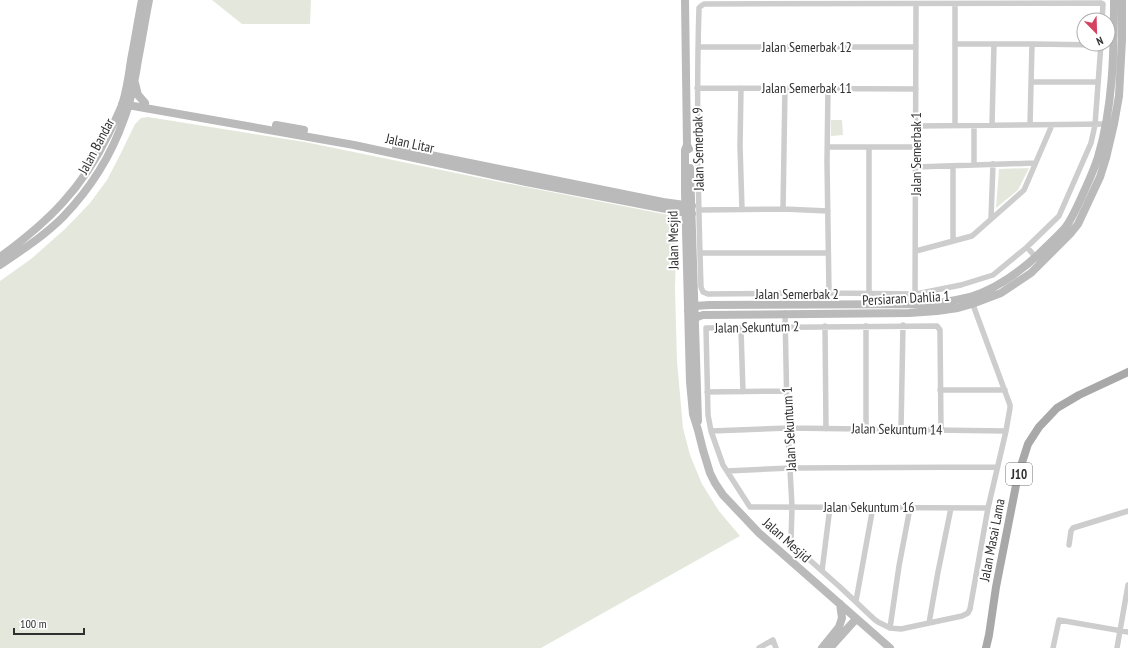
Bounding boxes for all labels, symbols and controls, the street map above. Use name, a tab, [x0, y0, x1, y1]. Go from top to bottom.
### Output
north arrow	[1076, 12, 1116, 52]
text: N	[1094, 34, 1105, 49]
street label: Jalan Semerbak 12	[761, 38, 852, 56]
street label: Jalan Semerbak 11	[761, 79, 852, 97]
street label: Jalan Semerbak 9	[688, 107, 708, 192]
street label: Jalan Semerbak 1	[907, 112, 925, 197]
street label: Jalan Bandar	[73, 115, 118, 178]
street label: Jalan Litar	[383, 129, 436, 157]
street label: Jalan Mesjid	[663, 211, 683, 270]
street label: Jalan Semerbak 2	[754, 285, 839, 303]
street label: Persiaran Dahlia 1	[862, 287, 950, 309]
street label: Jalan Sekuntum 2	[714, 317, 799, 337]
street label: Jalan Sekuntum 1	[778, 386, 800, 473]
street label: Jalan Sekuntum 14	[850, 419, 943, 439]
road number: J10	[1006, 463, 1032, 485]
street label: Jalan Masai Lama	[975, 497, 1009, 584]
street label: Jalan Sekuntum 16	[823, 498, 915, 516]
street label: Jalan Mesjid	[758, 513, 815, 566]
scale bar	[14, 610, 84, 636]
text: 100 m	[20, 616, 47, 631]

